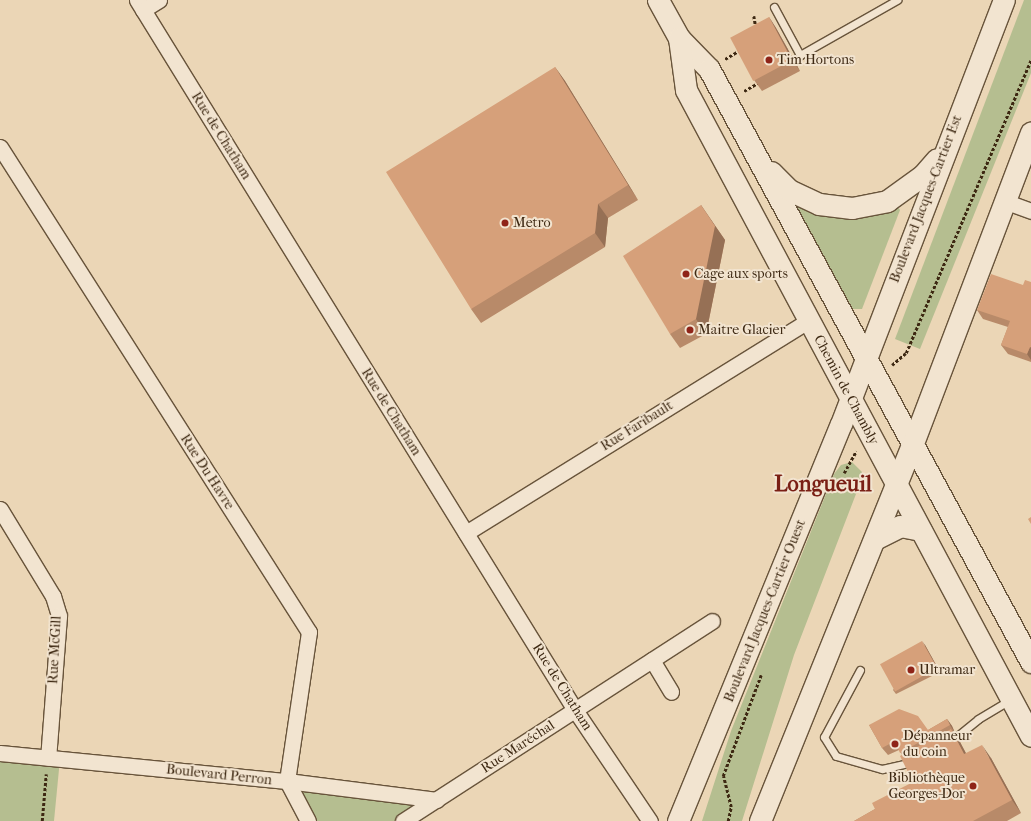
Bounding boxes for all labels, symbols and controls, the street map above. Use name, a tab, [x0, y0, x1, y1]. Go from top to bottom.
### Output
place label: Tim Hortons	[777, 52, 854, 68]
marker: Tim Hortons	[764, 55, 774, 65]
street label: Rue de Chatham	[187, 89, 255, 183]
street label: Boulevard Jacques-Cartier Est	[886, 113, 966, 285]
place label: Metro	[513, 215, 551, 231]
marker: Metro	[500, 218, 510, 228]
place label: Cage aux sports	[694, 266, 788, 282]
marker: Cage aux sports	[681, 269, 691, 279]
place label: Maitre Glacier	[698, 322, 785, 338]
marker: Maitre Glacier	[685, 325, 695, 335]
street label: Chemin de Chambly	[810, 332, 882, 448]
street label: Rue de Chatham	[357, 365, 425, 459]
street label: Rue Faribault	[598, 397, 676, 455]
street label: Rue Du Havre	[176, 431, 238, 513]
district label: Longueuil	[774, 472, 872, 498]
street label: Boulevard Jacques-Cartier Ouest	[721, 517, 809, 705]
street label: Rue McGill	[45, 615, 65, 685]
street label: Rue de Chatham	[528, 640, 596, 734]
place label: Ultramar	[919, 662, 975, 678]
marker: Ultramar	[906, 665, 916, 675]
street label: Rue Maréchal	[478, 717, 558, 777]
place label: Dépanneur du coin	[903, 728, 972, 760]
marker: Dépanneur du coin	[890, 739, 900, 749]
street label: Boulevard Perron	[165, 761, 273, 789]
place label: Bibliothèque Georges-Dor	[888, 770, 965, 802]
marker: Bibliothèque Georges-Dor	[968, 781, 978, 791]

